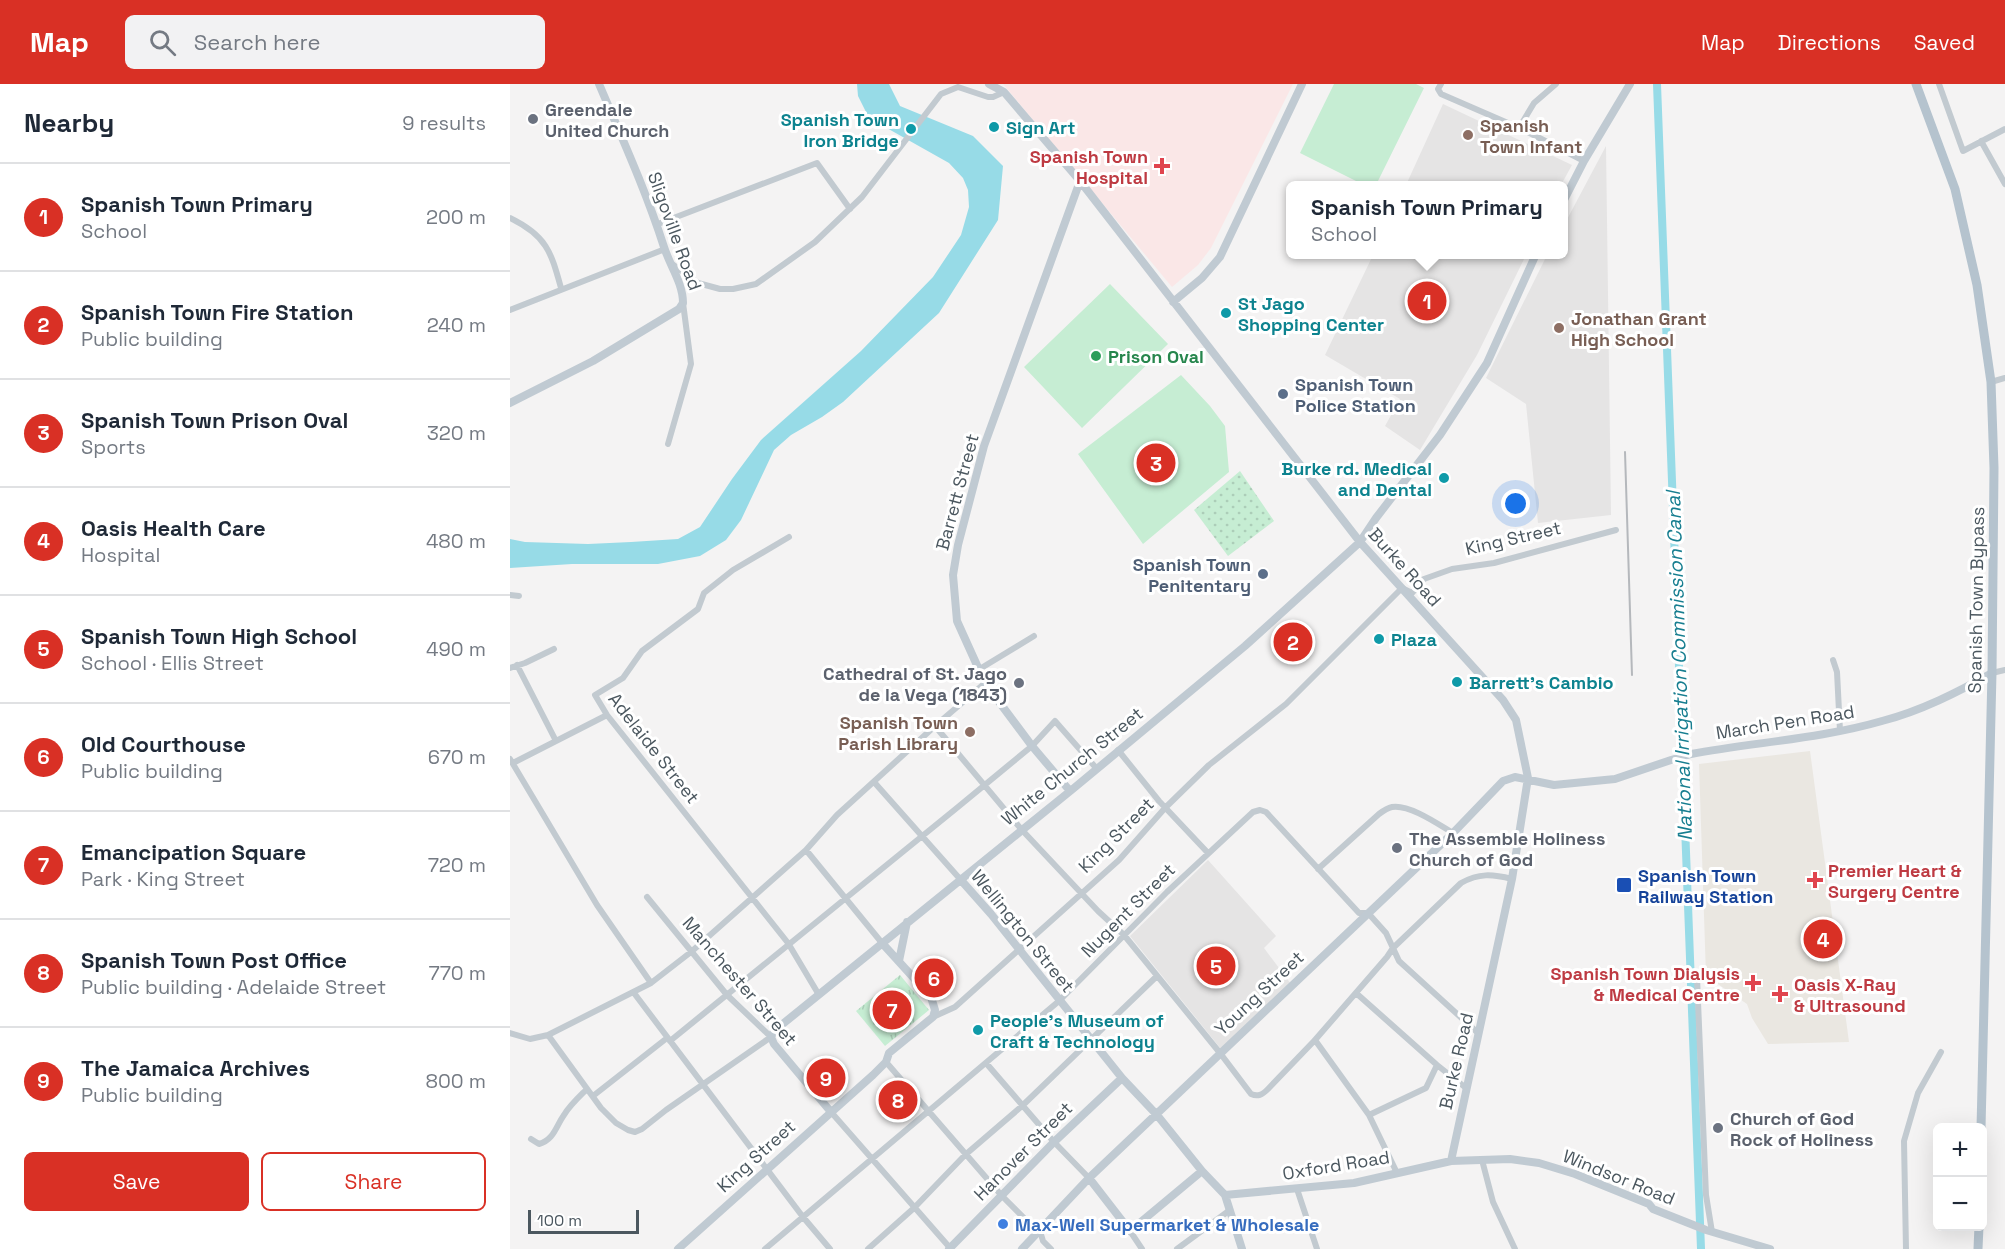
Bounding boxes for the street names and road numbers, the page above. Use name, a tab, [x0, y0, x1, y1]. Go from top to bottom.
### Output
street label: Sligoville Road	[643, 169, 707, 293]
street label: Barrett Street	[930, 431, 984, 553]
street label: Spanish Town Bypass	[1963, 506, 1989, 694]
street label: King Street	[1463, 516, 1563, 560]
street label: Burke Road	[1364, 523, 1446, 611]
street label: Adelaide Street	[603, 688, 705, 808]
street label: March Pen Road	[1714, 700, 1856, 744]
street label: White Church Street	[996, 702, 1148, 830]
street label: King Street	[1073, 792, 1159, 878]
street label: Nugent Street	[1076, 858, 1180, 962]
street label: Wellington Street	[966, 865, 1080, 997]
street label: Manchester Street	[678, 912, 802, 1050]
street label: Young Street	[1210, 946, 1308, 1040]
street label: Burke Road	[1434, 1010, 1478, 1112]
street label: Hanover Street	[969, 1097, 1077, 1205]
street label: King Street	[712, 1115, 800, 1197]
street label: Windsor Road	[1560, 1144, 1678, 1210]
street label: Oxford Road	[1281, 1145, 1391, 1185]

